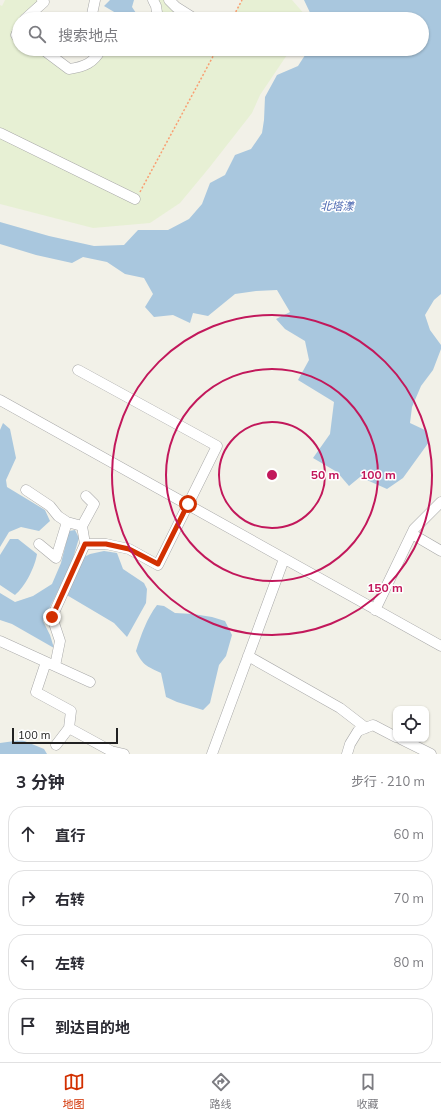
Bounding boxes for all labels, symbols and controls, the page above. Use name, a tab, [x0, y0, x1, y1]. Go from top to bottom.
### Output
search box	[12, 12, 429, 56]
icon: search	[26, 23, 48, 45]
text: 搜索地点	[58, 26, 118, 45]
water label: 北塔漾	[321, 199, 355, 213]
text: 50 m	[311, 467, 339, 482]
text: 100 m	[360, 467, 396, 482]
centre of rings	[265, 468, 279, 482]
route start	[179, 495, 197, 513]
text: 150 m	[367, 580, 403, 595]
route end	[43, 608, 61, 626]
map controls	[393, 706, 429, 742]
button: locate	[393, 706, 429, 742]
scale bar	[12, 726, 118, 745]
text: 100 m	[18, 728, 50, 742]
text: 3 分钟	[16, 771, 65, 792]
text: 步行 · 210 m	[351, 773, 425, 789]
icon: ahead	[17, 823, 39, 845]
text: 直行	[55, 826, 85, 845]
text: 60 m	[394, 826, 424, 842]
icon: right	[17, 887, 39, 909]
text: 右转	[55, 890, 85, 909]
text: 70 m	[394, 890, 424, 906]
icon: left	[17, 951, 39, 973]
text: 左转	[55, 954, 85, 973]
text: 80 m	[394, 954, 424, 970]
icon: arrive	[17, 1015, 39, 1037]
text: 到达目的地	[55, 1018, 130, 1037]
tab: 地图	[63, 1071, 85, 1111]
tab: 路线	[210, 1071, 232, 1111]
tab: 收藏	[357, 1071, 379, 1111]

